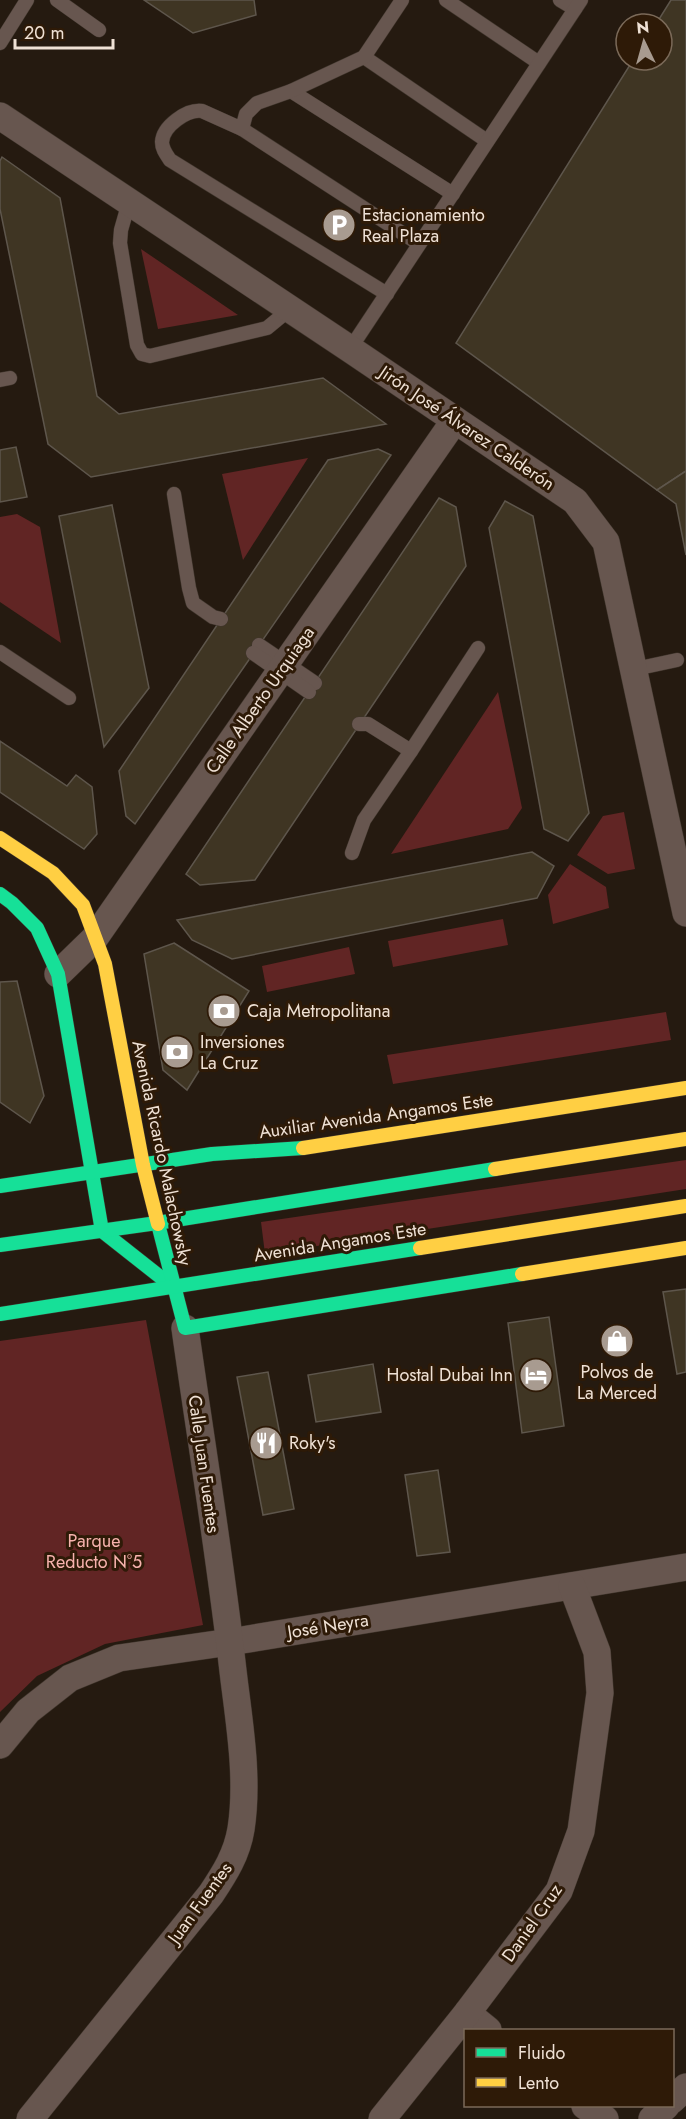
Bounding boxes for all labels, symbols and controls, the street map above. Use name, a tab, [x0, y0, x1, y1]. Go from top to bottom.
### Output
scale bar	[15, 12, 112, 50]
north arrow	[614, 12, 674, 72]
text: N	[635, 16, 650, 40]
text: 20 m	[24, 20, 64, 46]
place label: Estacionamiento Real Plaza	[362, 202, 485, 249]
parking icon: Estacionamiento Real Plaza	[321, 207, 357, 243]
street label: Jirón José Álvarez Calderón	[372, 358, 560, 497]
street label: Calle Alberto Urquiaga	[199, 621, 321, 779]
bank icon: Caja Metropolitana	[206, 993, 242, 1029]
place label: Caja Metropolitana	[247, 998, 390, 1024]
place label: Inversiones La Cruz	[200, 1029, 285, 1076]
bank icon: Inversiones La Cruz	[159, 1034, 195, 1070]
street label: Avenida Ricardo Malachowsky	[125, 1038, 199, 1268]
street label: Auxiliar Avenida Angamos Este	[257, 1087, 495, 1145]
street label: Avenida Angamos Este	[252, 1216, 428, 1268]
shop icon: Polvos de La Merced	[599, 1323, 635, 1359]
hotel icon: Hostal Dubai Inn	[518, 1357, 554, 1393]
place label: Polvos de La Merced	[577, 1359, 657, 1406]
place label: Hostal Dubai Inn	[387, 1362, 513, 1388]
street label: Calle Juan Fuentes	[181, 1393, 227, 1535]
restaurant icon: Roky's	[248, 1425, 284, 1461]
place label: Roky's	[289, 1430, 336, 1456]
park label: Parque Reducto N°5	[46, 1528, 142, 1575]
street label: José Neyra	[284, 1607, 370, 1646]
street label: Juan Fuentes	[160, 1857, 238, 1951]
street label: Daniel Cruz	[496, 1878, 569, 1967]
legend	[464, 2029, 674, 2107]
text: Fluido	[518, 2040, 566, 2066]
text: Lento	[518, 2070, 559, 2096]

